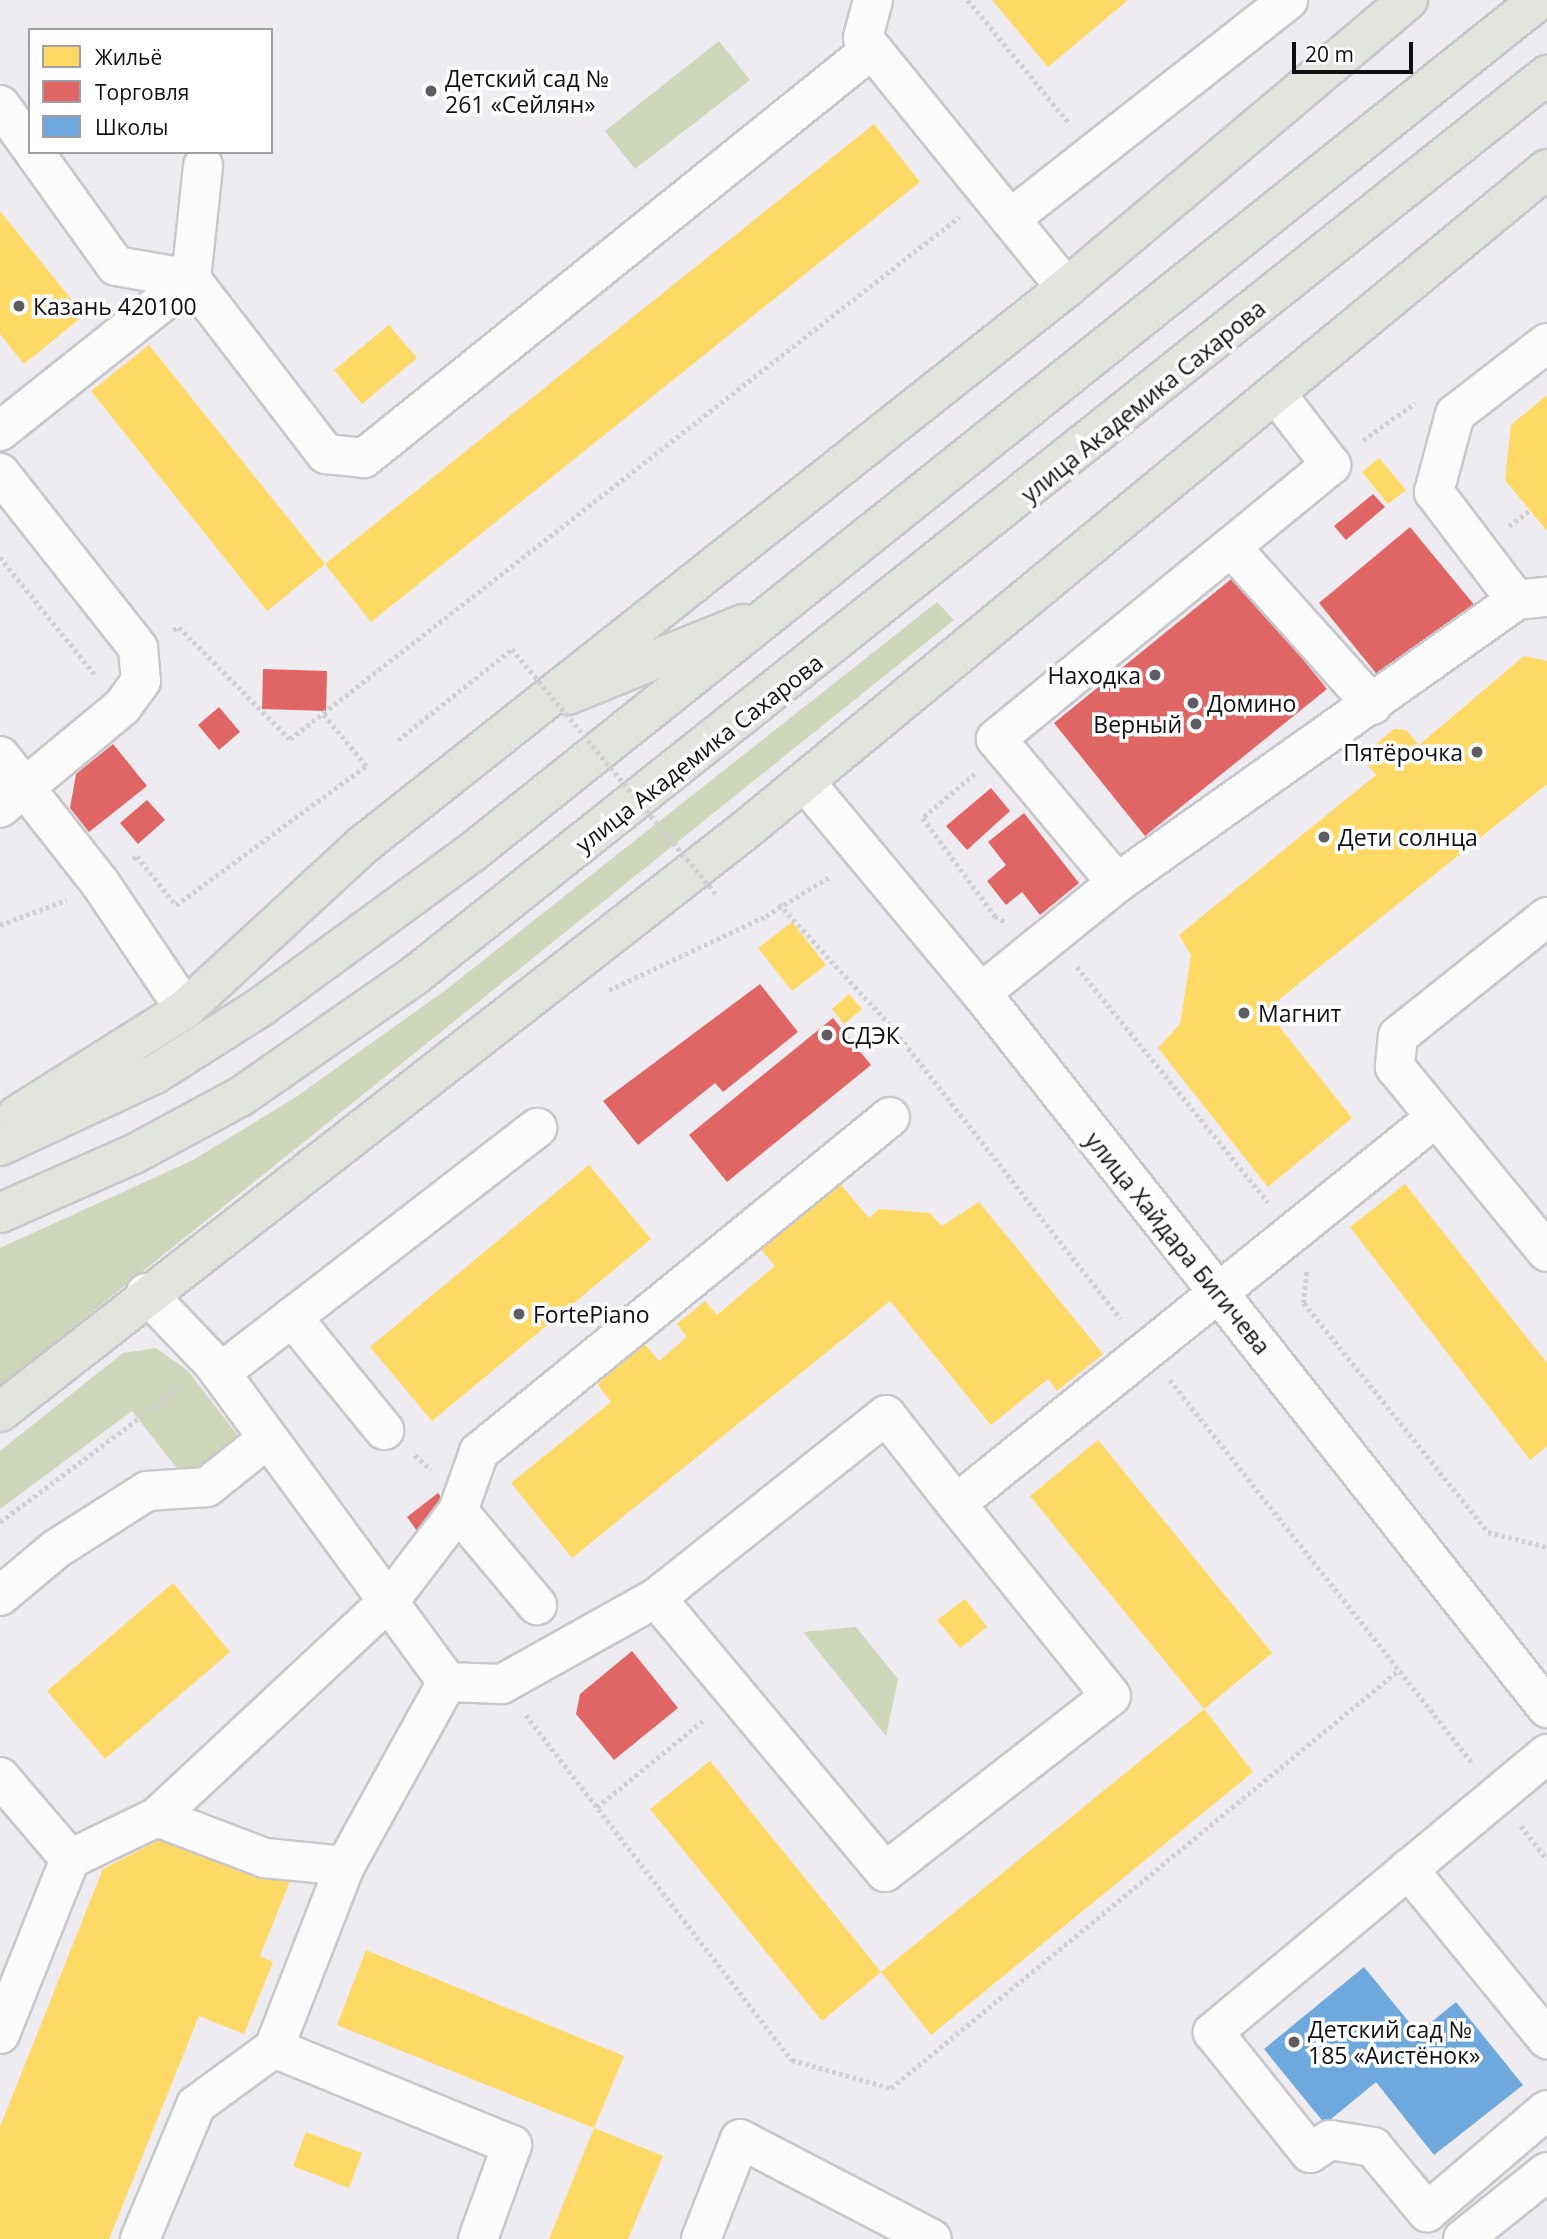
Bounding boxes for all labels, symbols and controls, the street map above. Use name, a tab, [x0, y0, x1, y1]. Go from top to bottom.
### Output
legend	[28, 28, 273, 154]
scale bar	[1295, 28, 1416, 72]
text: 20 m	[1305, 40, 1354, 68]
text: Жильё	[95, 43, 162, 71]
place label: Детский сад № 261 «Сейлян»	[445, 64, 609, 118]
text: Торговля	[95, 78, 189, 106]
marker: Детский сад № 261 «Сейлян»	[423, 83, 439, 99]
text: Школы	[95, 113, 168, 141]
place label: Казань 420100	[33, 292, 197, 320]
street label: улица Академика Сахарова	[1015, 294, 1271, 508]
marker: Казань 420100	[11, 298, 27, 314]
street label: улица Академика Сахарова	[570, 648, 828, 858]
place label: Находка	[1048, 661, 1141, 689]
marker: Находка	[1147, 667, 1163, 683]
place label: Домино	[1207, 689, 1296, 717]
marker: Домино	[1185, 695, 1201, 711]
place label: Верный	[1093, 710, 1182, 738]
marker: Верный	[1188, 716, 1204, 732]
place label: Пятёрочка	[1343, 738, 1463, 766]
marker: Пятёрочка	[1469, 744, 1485, 760]
place label: Дети солнца	[1338, 823, 1478, 851]
marker: Дети солнца	[1316, 829, 1332, 845]
place label: Магнит	[1258, 999, 1341, 1027]
marker: Магнит	[1236, 1005, 1252, 1021]
place label: СДЭК	[841, 1021, 900, 1049]
marker: СДЭК	[819, 1027, 835, 1043]
street label: улица Хайдара Бигичева	[1080, 1126, 1276, 1360]
place label: FortePiano	[533, 1300, 650, 1328]
marker: FortePiano	[511, 1306, 527, 1322]
place label: Детский сад № 185 «Аистёнок»	[1308, 2015, 1480, 2069]
marker: Детский сад № 185 «Аистёнок»	[1286, 2034, 1302, 2050]

